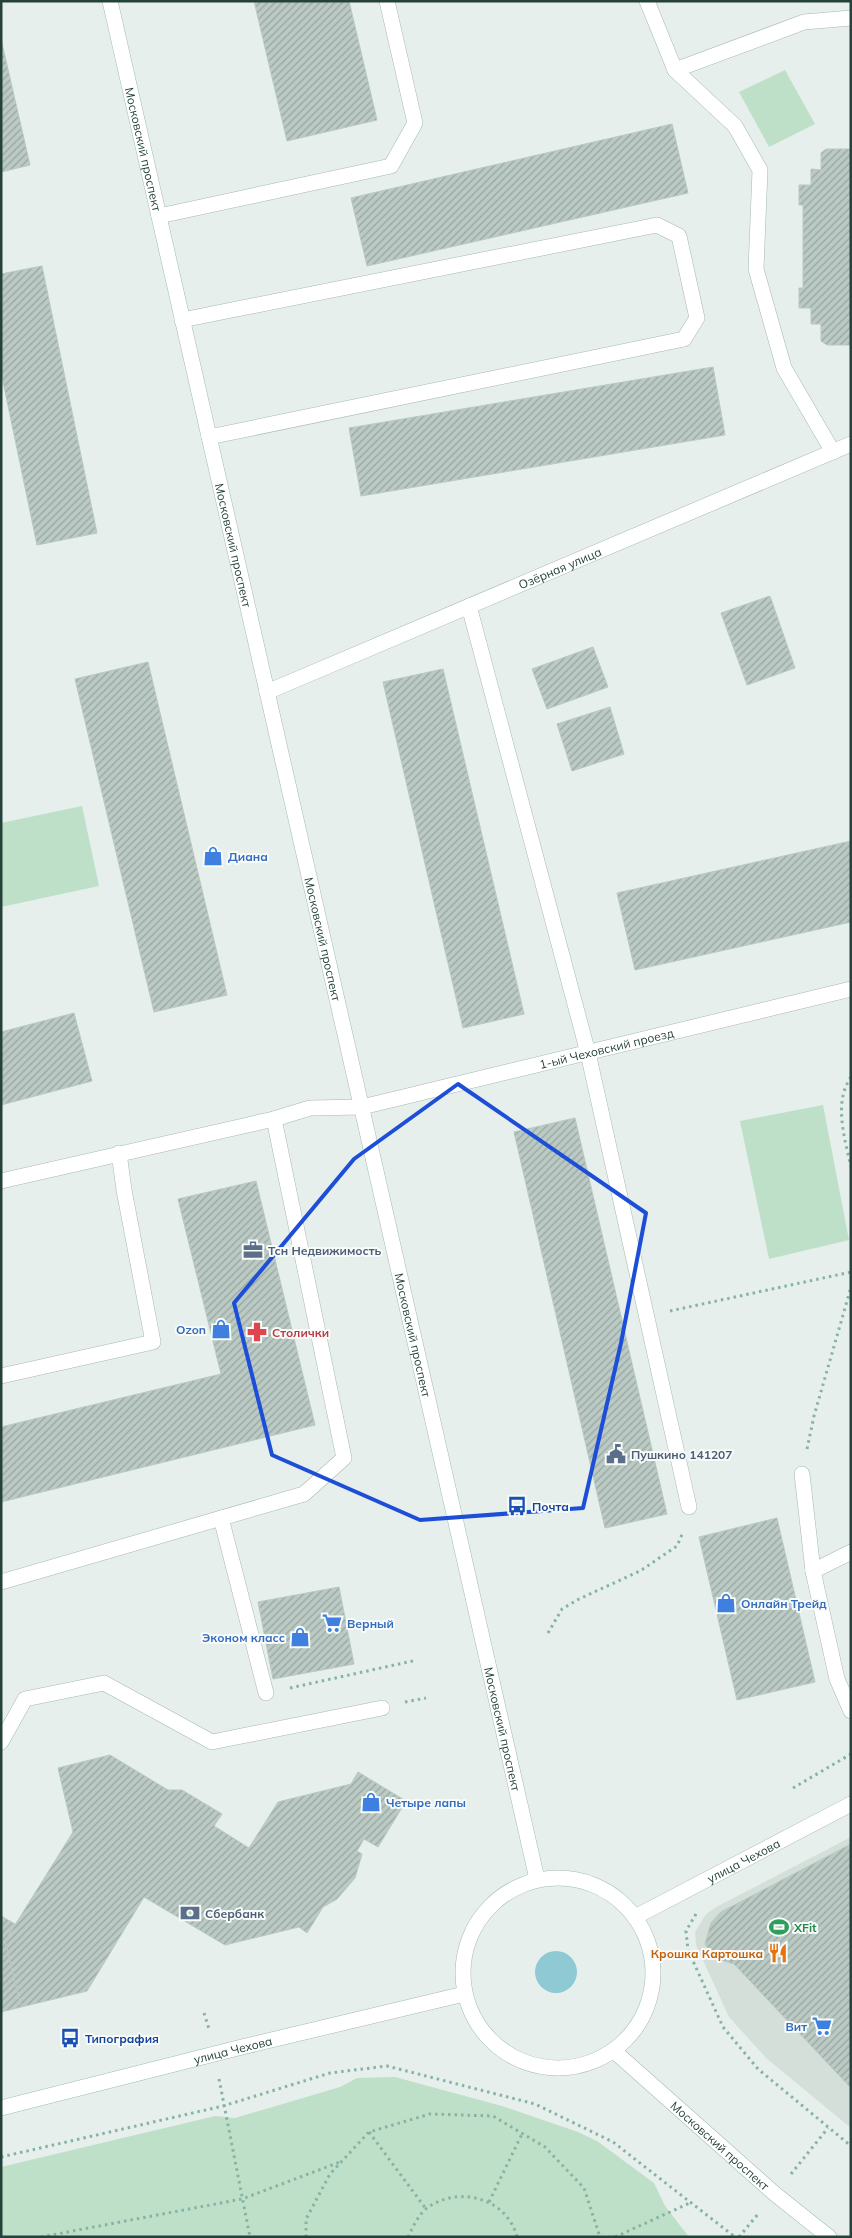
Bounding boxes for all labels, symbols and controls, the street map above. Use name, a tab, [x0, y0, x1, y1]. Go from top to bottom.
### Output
street label: Московский проспект	[122, 86, 165, 213]
street label: Московский проспект	[212, 482, 255, 609]
street label: Озёрная улица	[516, 543, 603, 592]
shop icon: Диана	[202, 845, 224, 867]
place label: Диана	[228, 849, 268, 864]
street label: Московский проспект	[302, 876, 345, 1003]
street label: 1-ый Чеховский проезд	[538, 1025, 675, 1072]
office icon: Тсн Недвижимость	[242, 1239, 264, 1261]
place label: Тсн Недвижимость	[268, 1243, 382, 1258]
street label: Московский проспект	[392, 1272, 435, 1399]
shop icon: Ozon	[210, 1318, 232, 1340]
pharmacy icon: Столички	[246, 1321, 268, 1343]
place label: Ozon	[176, 1322, 206, 1337]
place label: Столички	[272, 1325, 329, 1340]
public building icon: Пушкино 141207	[605, 1443, 627, 1465]
place label: Пушкино 141207	[631, 1447, 733, 1462]
bus stop icon: Почта	[506, 1495, 528, 1517]
place label: Почта	[532, 1499, 569, 1514]
shop icon: Онлайн Трейд	[715, 1592, 737, 1614]
place label: Онлайн Трейд	[741, 1596, 827, 1611]
supermarket icon: Верный	[321, 1612, 343, 1634]
place label: Верный	[347, 1616, 394, 1631]
shop icon: Эконом класс	[289, 1626, 311, 1648]
place label: Эконом класс	[202, 1630, 285, 1645]
street label: Московский проспект	[482, 1665, 524, 1793]
shop icon: Четыре лапы	[360, 1791, 382, 1813]
place label: Четыре лапы	[386, 1795, 466, 1810]
street label: улица Чехова	[704, 1835, 782, 1886]
bank icon: Сбербанк	[179, 1902, 201, 1924]
place label: Сбербанк	[205, 1906, 264, 1921]
sports icon: XFit	[768, 1916, 790, 1938]
place label: XFit	[793, 1920, 817, 1935]
restaurant icon: Крошка Картошка	[767, 1942, 789, 1964]
place label: Крошка Картошка	[651, 1946, 763, 1961]
supermarket icon: Вит	[811, 2015, 833, 2037]
place label: Вит	[786, 2019, 807, 2034]
bus stop icon: Типография	[59, 2027, 81, 2049]
place label: Типография	[85, 2031, 159, 2046]
street label: улица Чехова	[192, 2033, 274, 2066]
street label: Московский проспект	[668, 2098, 773, 2193]

